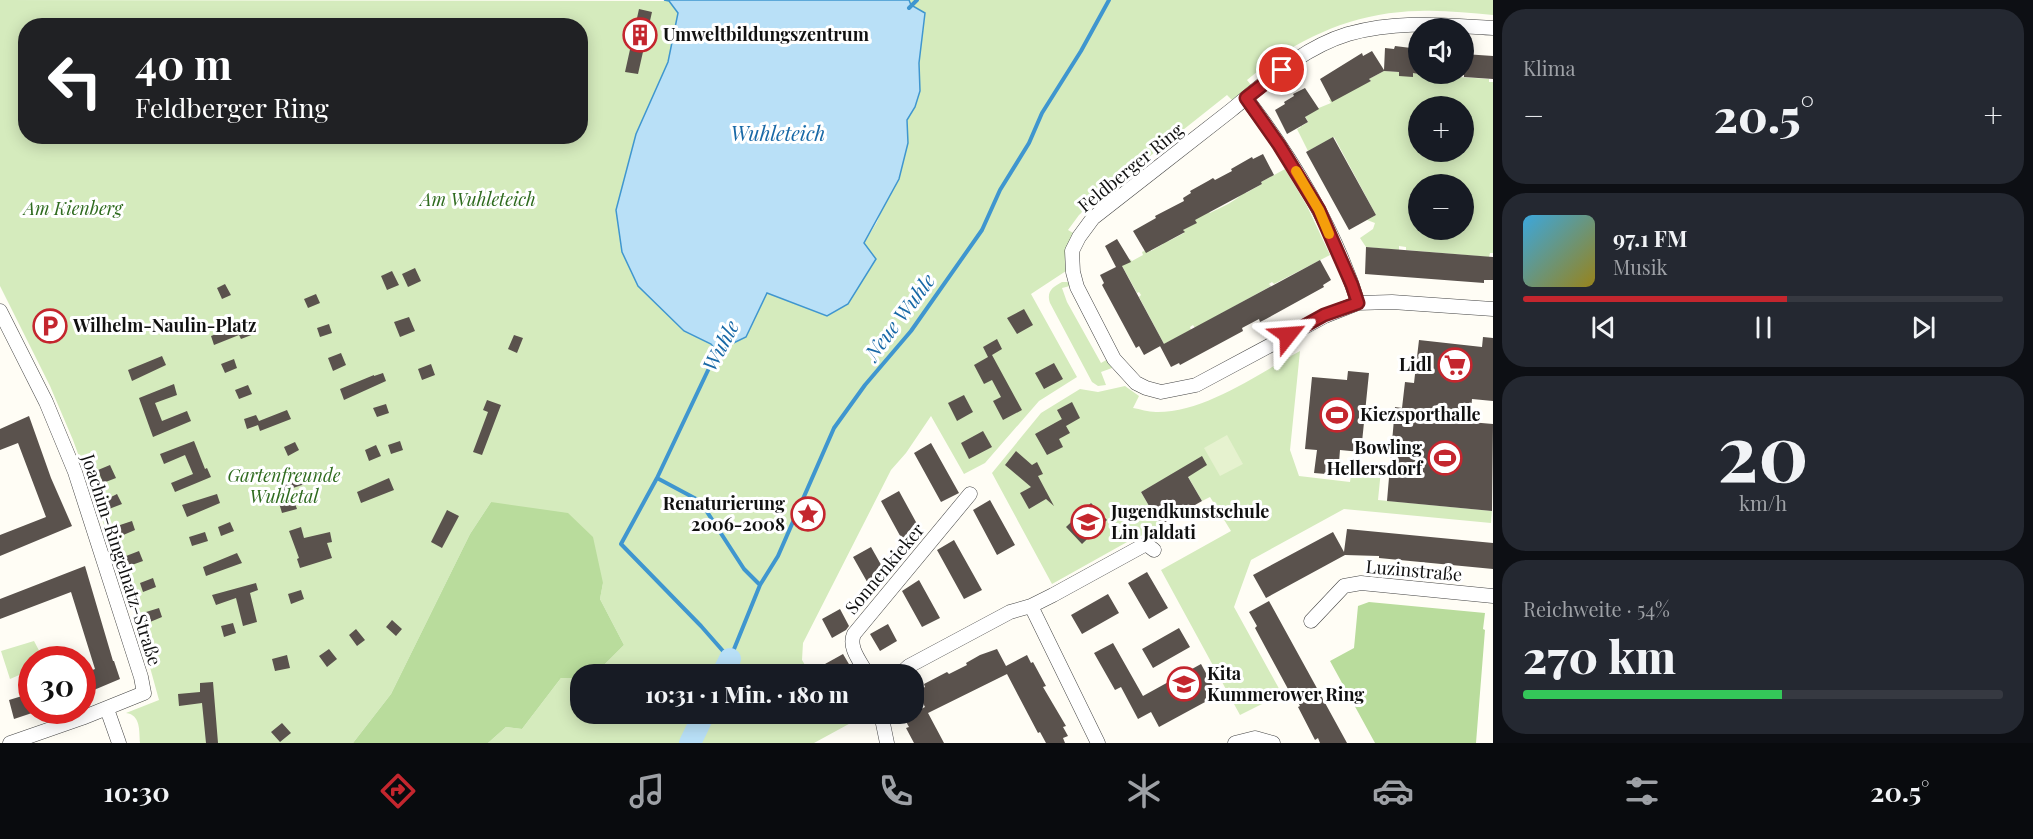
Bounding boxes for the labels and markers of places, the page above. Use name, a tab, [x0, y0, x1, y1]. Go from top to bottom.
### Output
building icon: Umweltbildungszentrum	[622, 17, 658, 53]
place label: Umweltbildungszentrum	[663, 22, 870, 46]
pin	[1256, 44, 1307, 95]
parking icon: Wilhelm-Naulin-Platz	[32, 308, 68, 344]
place label: Wilhelm-Naulin-Platz	[72, 313, 256, 337]
supermarket icon: Lidl	[1437, 347, 1473, 383]
place label: Lidl	[1399, 352, 1432, 376]
sports icon: Kiezsporthalle	[1319, 397, 1355, 433]
place label: Kiezsporthalle	[1360, 402, 1481, 426]
place label: Bowling Hellersdorf	[1326, 435, 1424, 480]
sports icon: Bowling Hellersdorf	[1427, 440, 1463, 476]
place label: Renaturierung 2006-2008	[663, 491, 785, 536]
place icon: Renaturierung 2006-2008	[790, 496, 826, 532]
place label: Jugendkunstschule Lin Jaldati	[1110, 499, 1269, 544]
school or university icon: Jugendkunstschule Lin Jaldati	[1070, 504, 1106, 540]
place label: Kita Kummerower Ring	[1207, 661, 1364, 706]
school or university icon: Kita Kummerower Ring	[1166, 666, 1202, 702]

